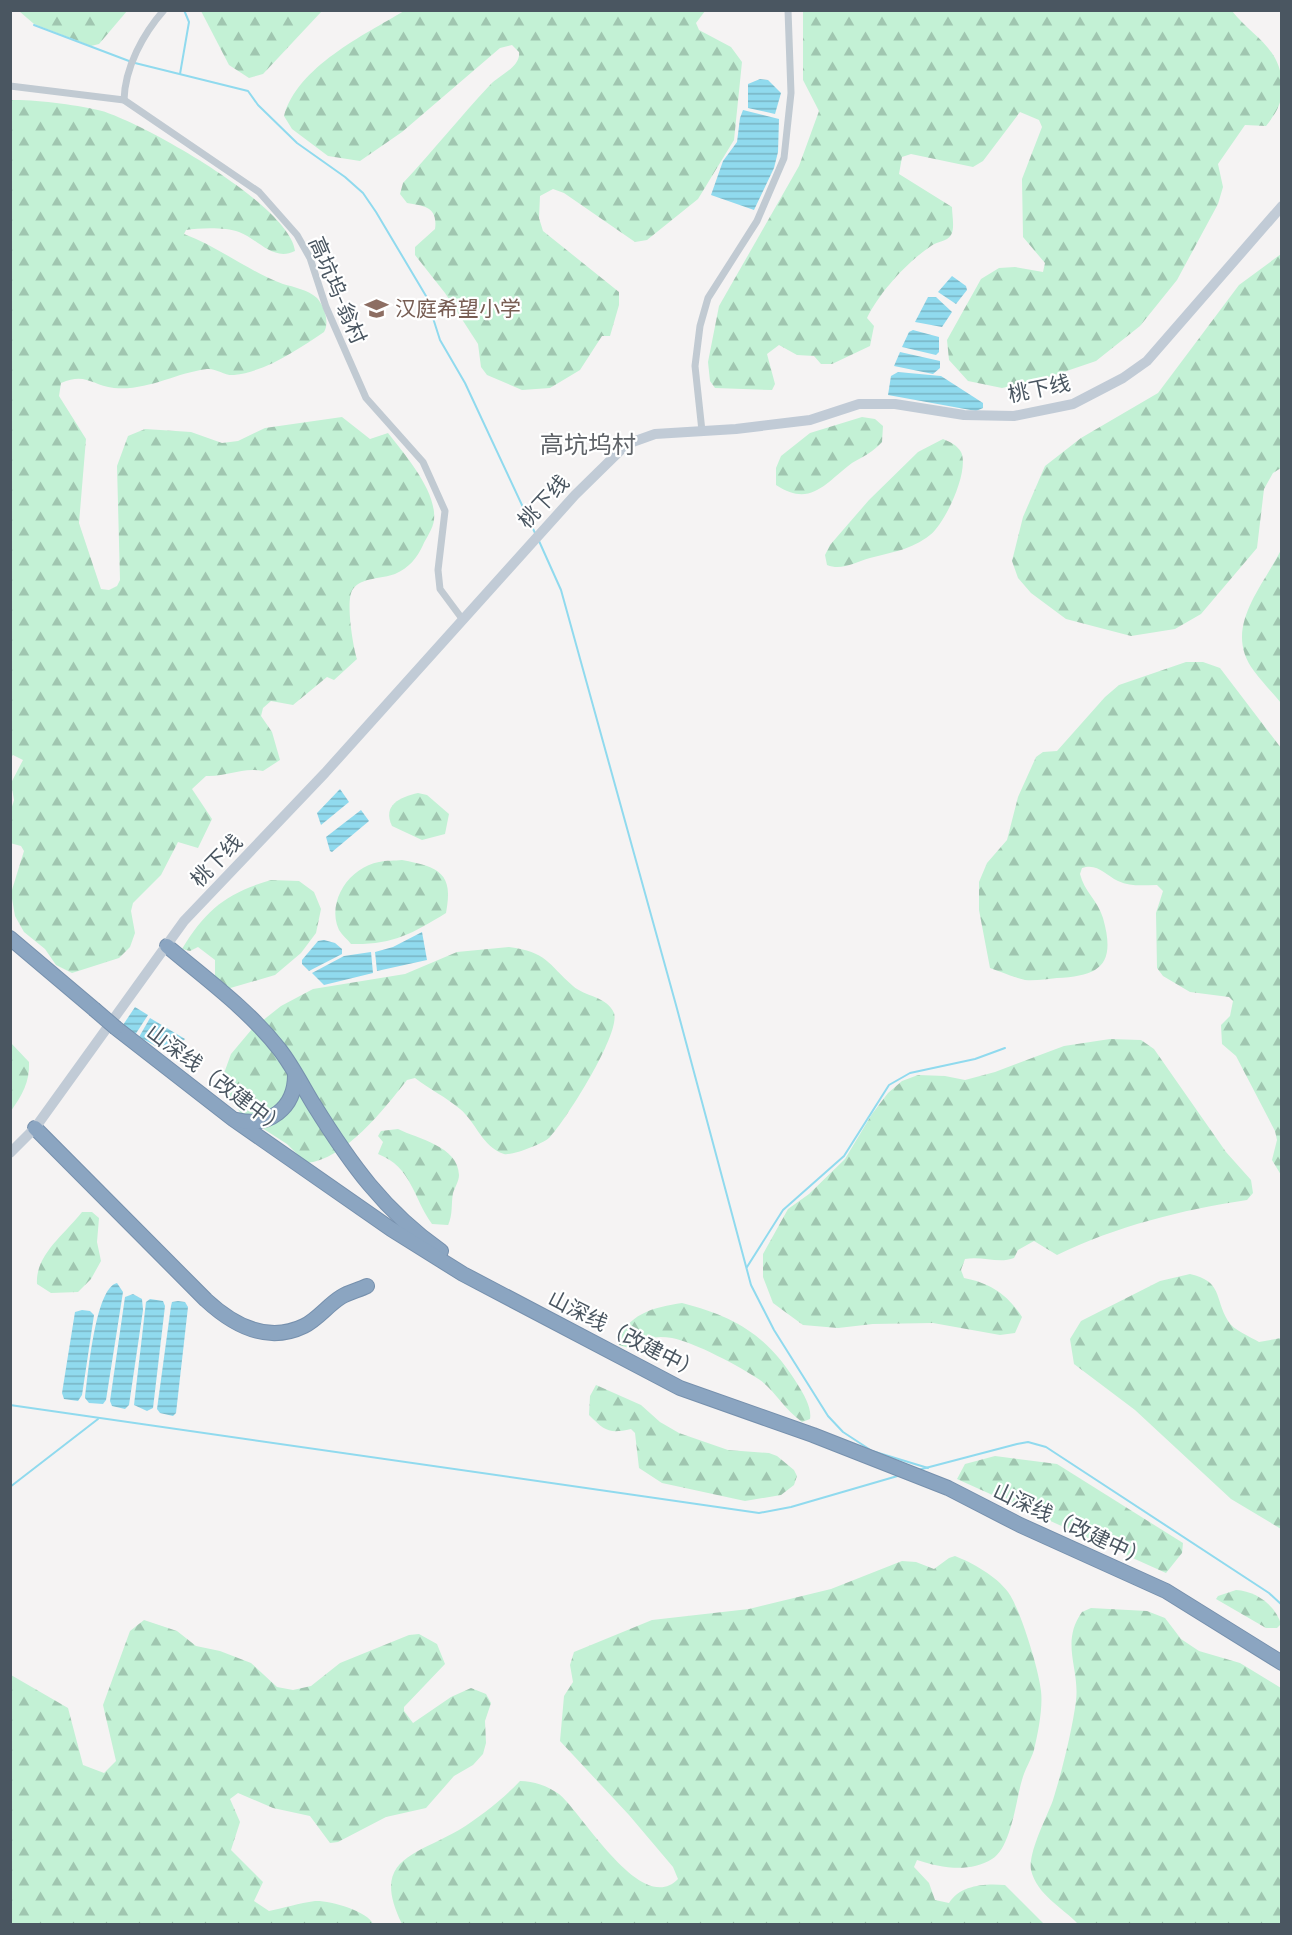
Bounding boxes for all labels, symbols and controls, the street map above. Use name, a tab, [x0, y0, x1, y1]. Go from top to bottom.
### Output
street label: 高坑坞-翁村	[303, 232, 373, 348]
place label: 汉庭希望小学	[395, 294, 521, 322]
school or university icon: 汉庭希望小学	[364, 295, 390, 321]
street label: 桃下线	[1005, 368, 1073, 408]
district label: 高坑坞村	[540, 427, 636, 460]
street label: 桃下线	[511, 468, 575, 534]
street label: 桃下线	[184, 828, 248, 892]
street label: 山深线（改建中）	[141, 1017, 293, 1141]
street label: 山深线（改建中）	[544, 1283, 706, 1385]
street label: 山深线（改建中）	[989, 1476, 1153, 1572]

